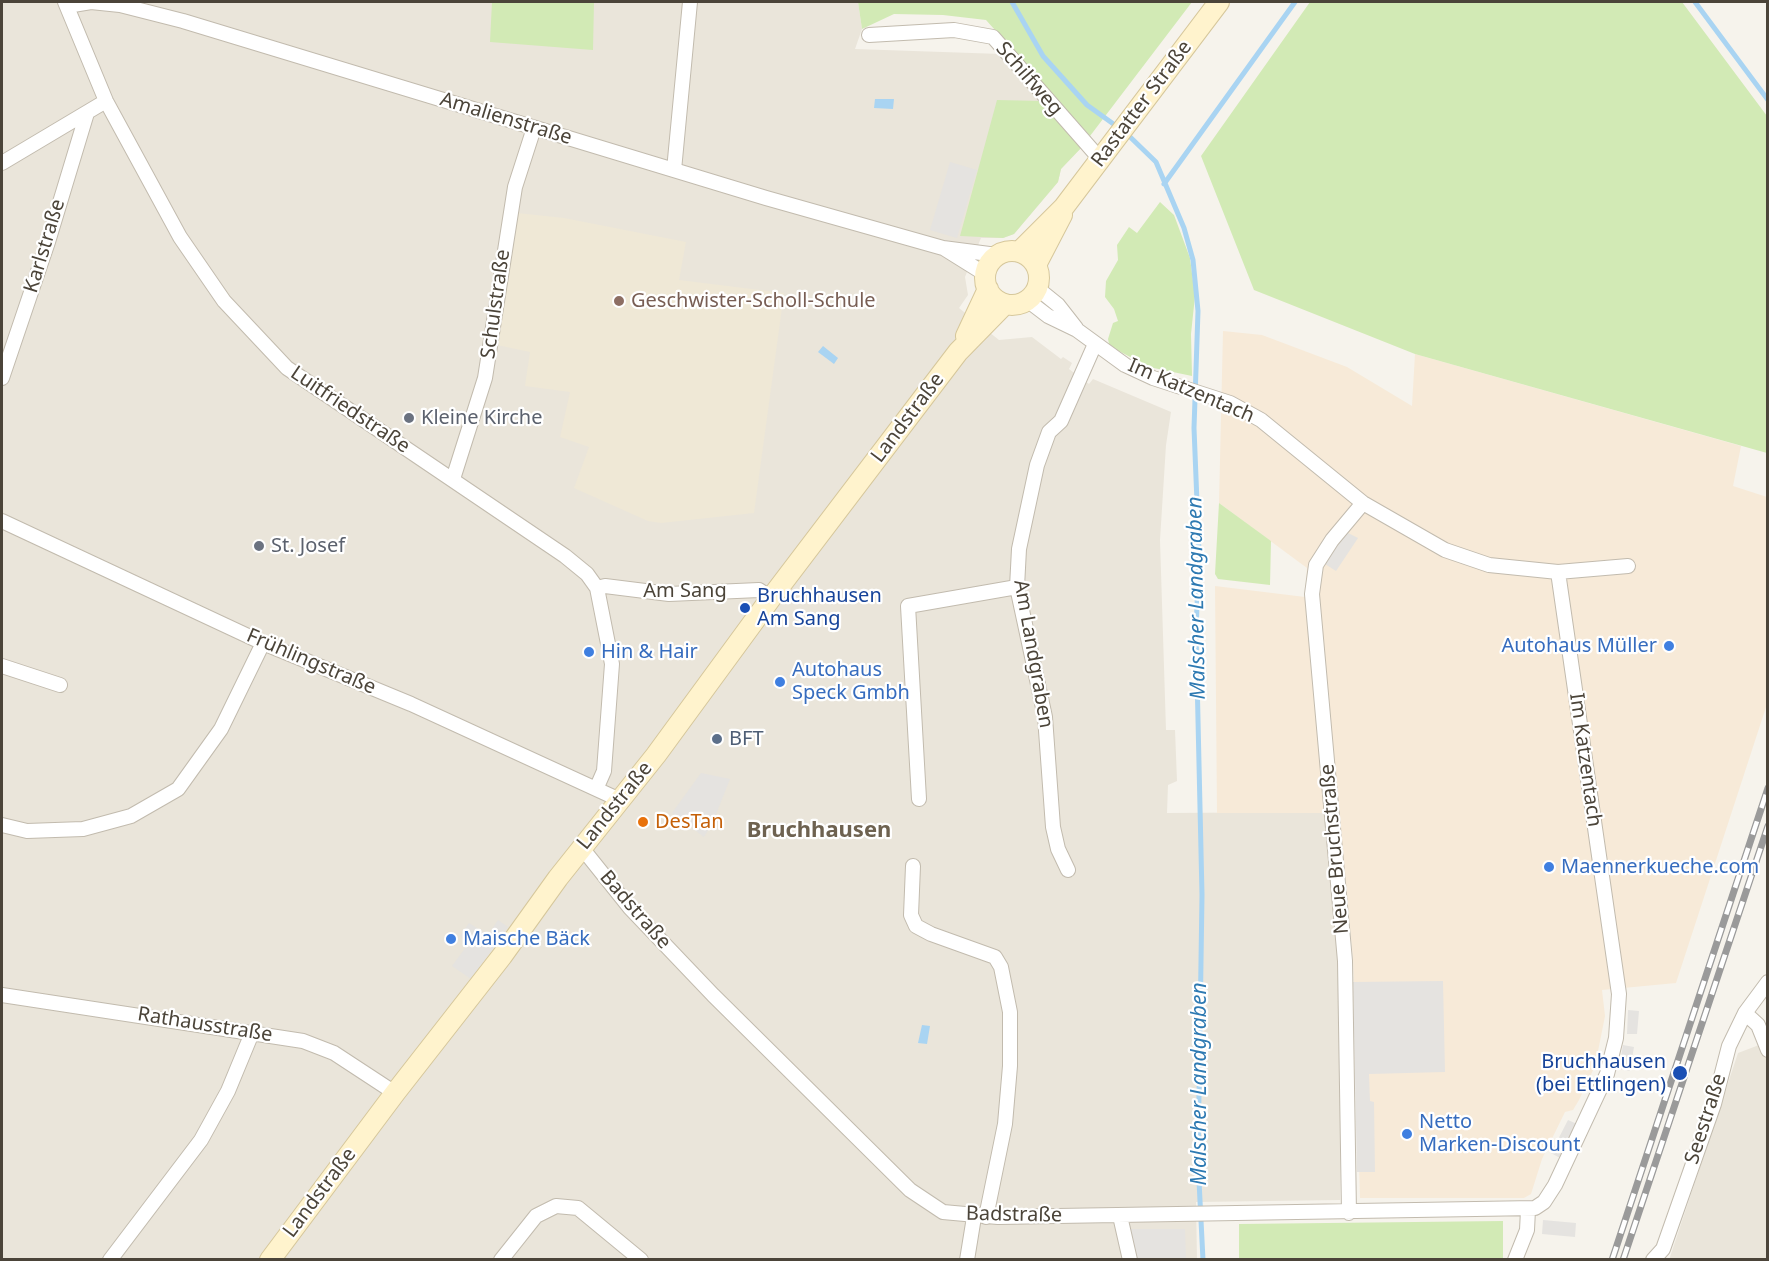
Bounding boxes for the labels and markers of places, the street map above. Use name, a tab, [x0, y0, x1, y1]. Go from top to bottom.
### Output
place label: Geschwister-Scholl-Schule	[631, 289, 876, 313]
marker: Geschwister-Scholl-Schule	[612, 294, 626, 308]
place label: Kleine Kirche	[421, 406, 542, 430]
marker: Kleine Kirche	[402, 411, 416, 425]
place label: St. Josef	[271, 534, 345, 558]
marker: St. Josef	[252, 539, 266, 553]
place label: Bruchhausen Am Sang	[757, 584, 882, 631]
marker: Bruchhausen Am Sang	[738, 601, 752, 615]
place label: Autohaus Müller	[1501, 634, 1657, 658]
marker: Autohaus Müller	[1662, 639, 1676, 653]
place label: Hin & Hair	[601, 640, 698, 664]
marker: Hin & Hair	[582, 645, 596, 659]
place label: Autohaus Speck Gmbh	[792, 658, 910, 705]
marker: Autohaus Speck Gmbh	[773, 675, 787, 689]
place label: BFT	[729, 727, 763, 751]
marker: BFT	[710, 732, 724, 746]
place label: DesTan	[655, 810, 724, 834]
marker: DesTan	[636, 815, 650, 829]
place label: Maennerkueche.com	[1561, 855, 1759, 879]
marker: Maennerkueche.com	[1542, 860, 1556, 874]
place label: Maische Bäck	[463, 927, 590, 951]
marker: Maische Bäck	[444, 932, 458, 946]
place label: Bruchhausen (bei Ettlingen)	[1536, 1050, 1666, 1097]
marker: Bruchhausen (bei Ettlingen)	[1671, 1064, 1689, 1082]
place label: Netto Marken-Discount	[1419, 1110, 1580, 1157]
marker: Netto Marken-Discount	[1400, 1127, 1414, 1141]

